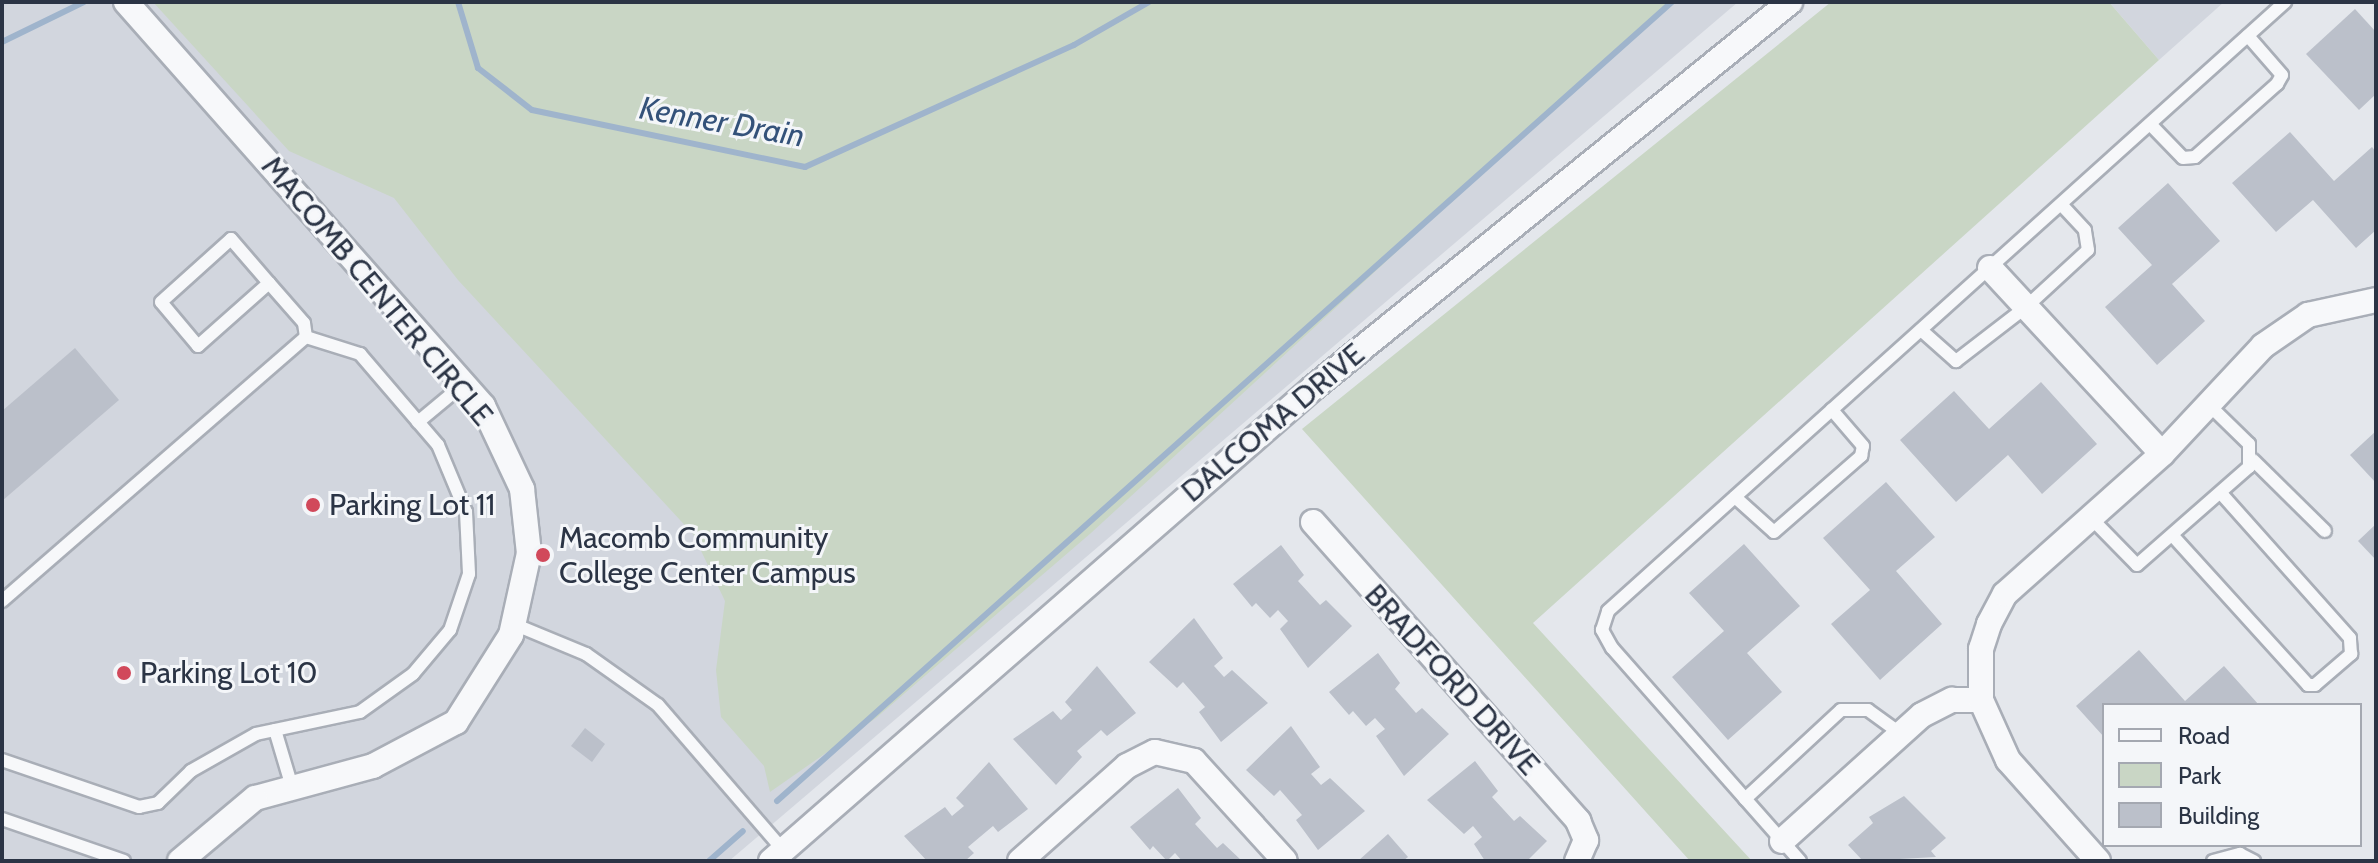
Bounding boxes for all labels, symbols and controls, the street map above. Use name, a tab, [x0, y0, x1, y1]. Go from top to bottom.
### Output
water label: Kenner Drain	[637, 89, 807, 155]
street label: MACOMB CENTER CIRCLE	[254, 149, 500, 433]
street label: DALCOMA DRIVE	[1174, 336, 1372, 510]
place label: Parking Lot 11	[329, 487, 495, 523]
marker: Parking Lot 11	[304, 496, 322, 514]
place label: Macomb Community College Center Campus	[559, 520, 856, 590]
marker: Macomb Community College Center Campus	[534, 546, 552, 564]
street label: BRADFORD DRIVE	[1357, 577, 1547, 783]
place label: Parking Lot 10	[140, 655, 317, 691]
marker: Parking Lot 10	[115, 664, 133, 682]
legend	[2102, 703, 2362, 847]
text: Road	[2178, 721, 2230, 750]
text: Park	[2178, 761, 2221, 790]
text: Building	[2178, 801, 2259, 830]

